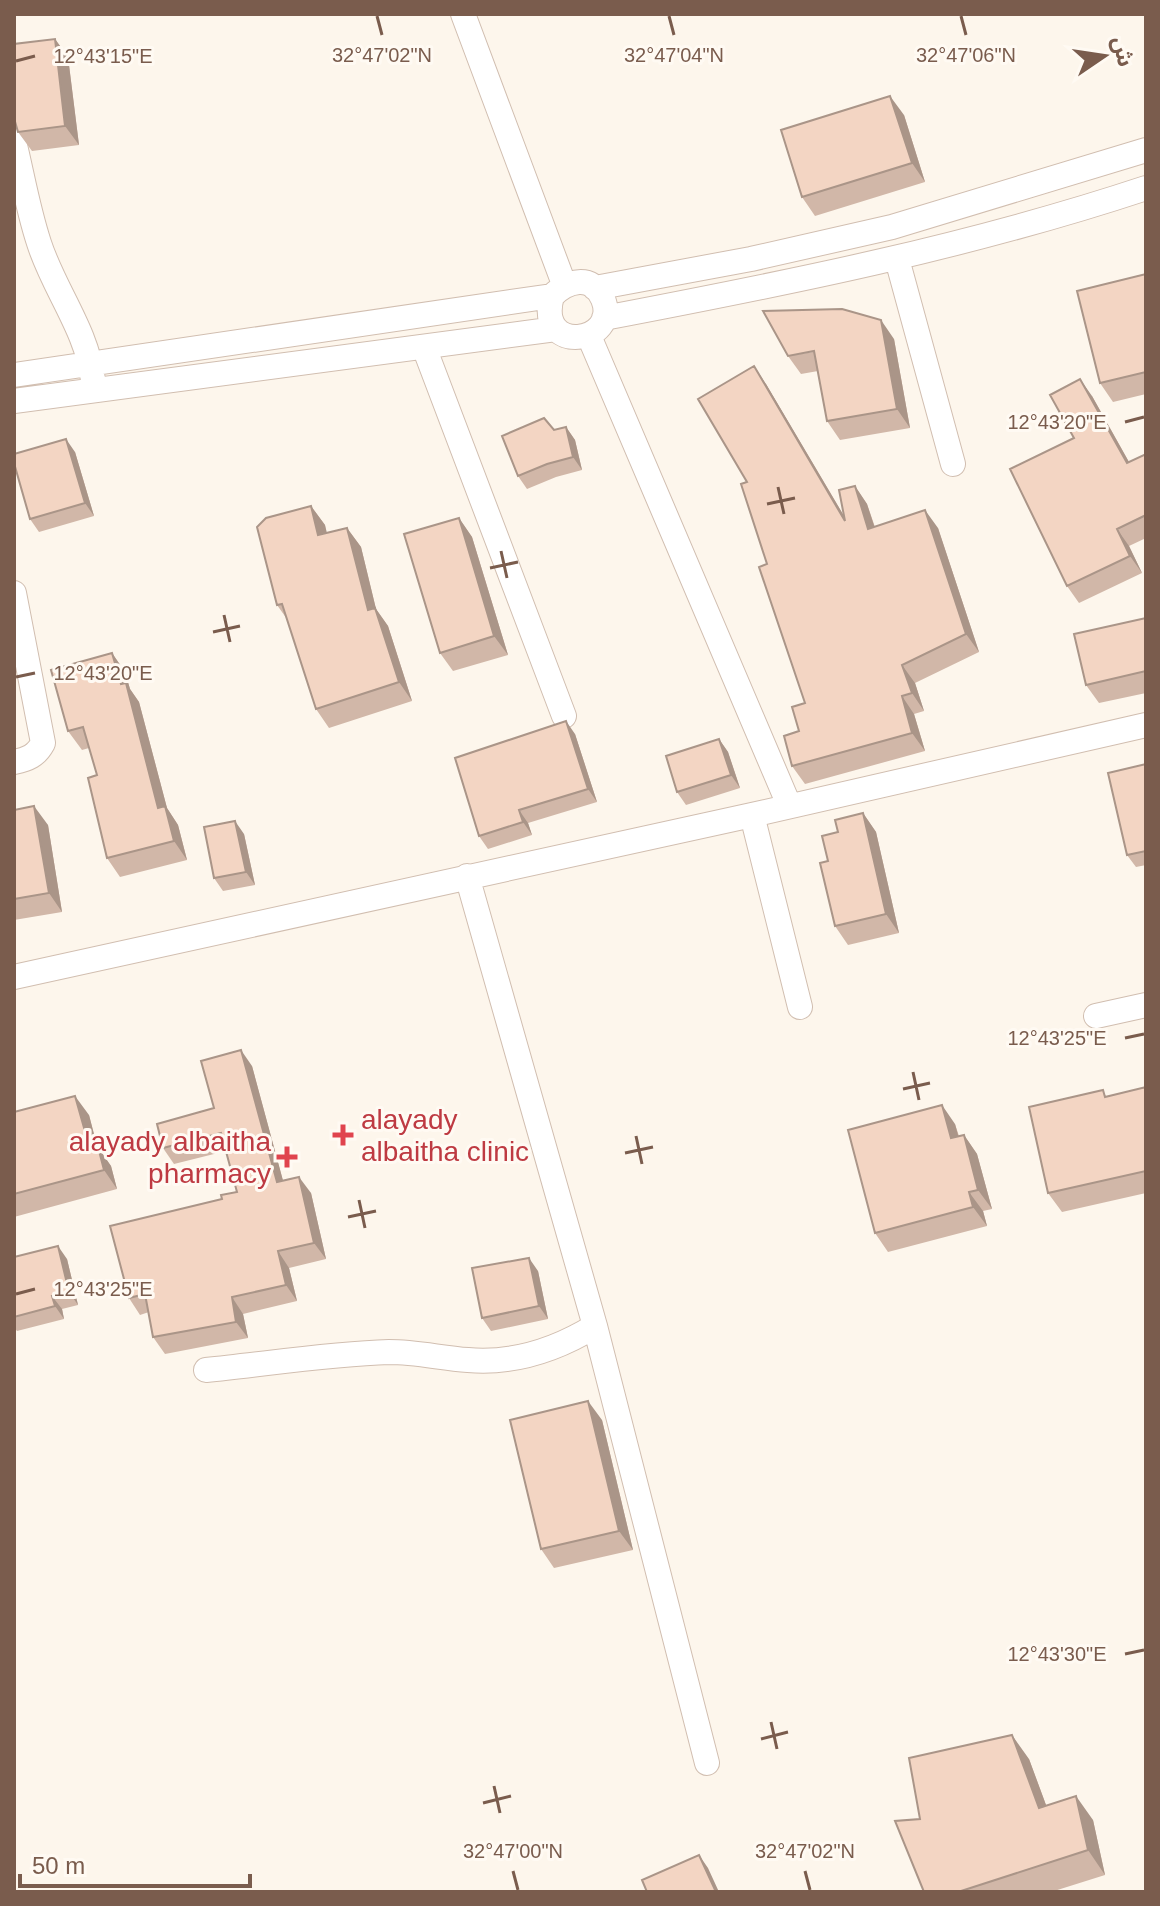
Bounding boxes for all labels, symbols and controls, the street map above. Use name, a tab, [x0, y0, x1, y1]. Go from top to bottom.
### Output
north arrow	[1064, 16, 1144, 96]
text: ش	[1107, 34, 1139, 69]
text: 32°47'02"N	[332, 44, 432, 66]
text: 32°47'04"N	[624, 44, 724, 66]
text: 32°47'06"N	[916, 44, 1016, 66]
text: 12°43'15"E	[54, 45, 153, 67]
text: 12°43'20"E	[1008, 411, 1107, 433]
text: 12°43'20"E	[54, 662, 153, 684]
text: 12°43'25"E	[1008, 1027, 1107, 1049]
place label: alayady albaitha clinic	[361, 1104, 529, 1167]
marker: alayady albaitha clinic	[332, 1124, 354, 1146]
place label: alayady albaitha pharmacy	[69, 1126, 271, 1189]
marker: alayady albaitha pharmacy	[278, 1148, 296, 1166]
text: 12°43'25"E	[54, 1278, 153, 1300]
text: 12°43'30"E	[1008, 1643, 1107, 1665]
scale bar	[20, 1838, 250, 1888]
text: 32°47'00"N	[463, 1840, 563, 1862]
text: 32°47'02"N	[755, 1840, 855, 1862]
text: 50 m	[32, 1852, 85, 1879]

